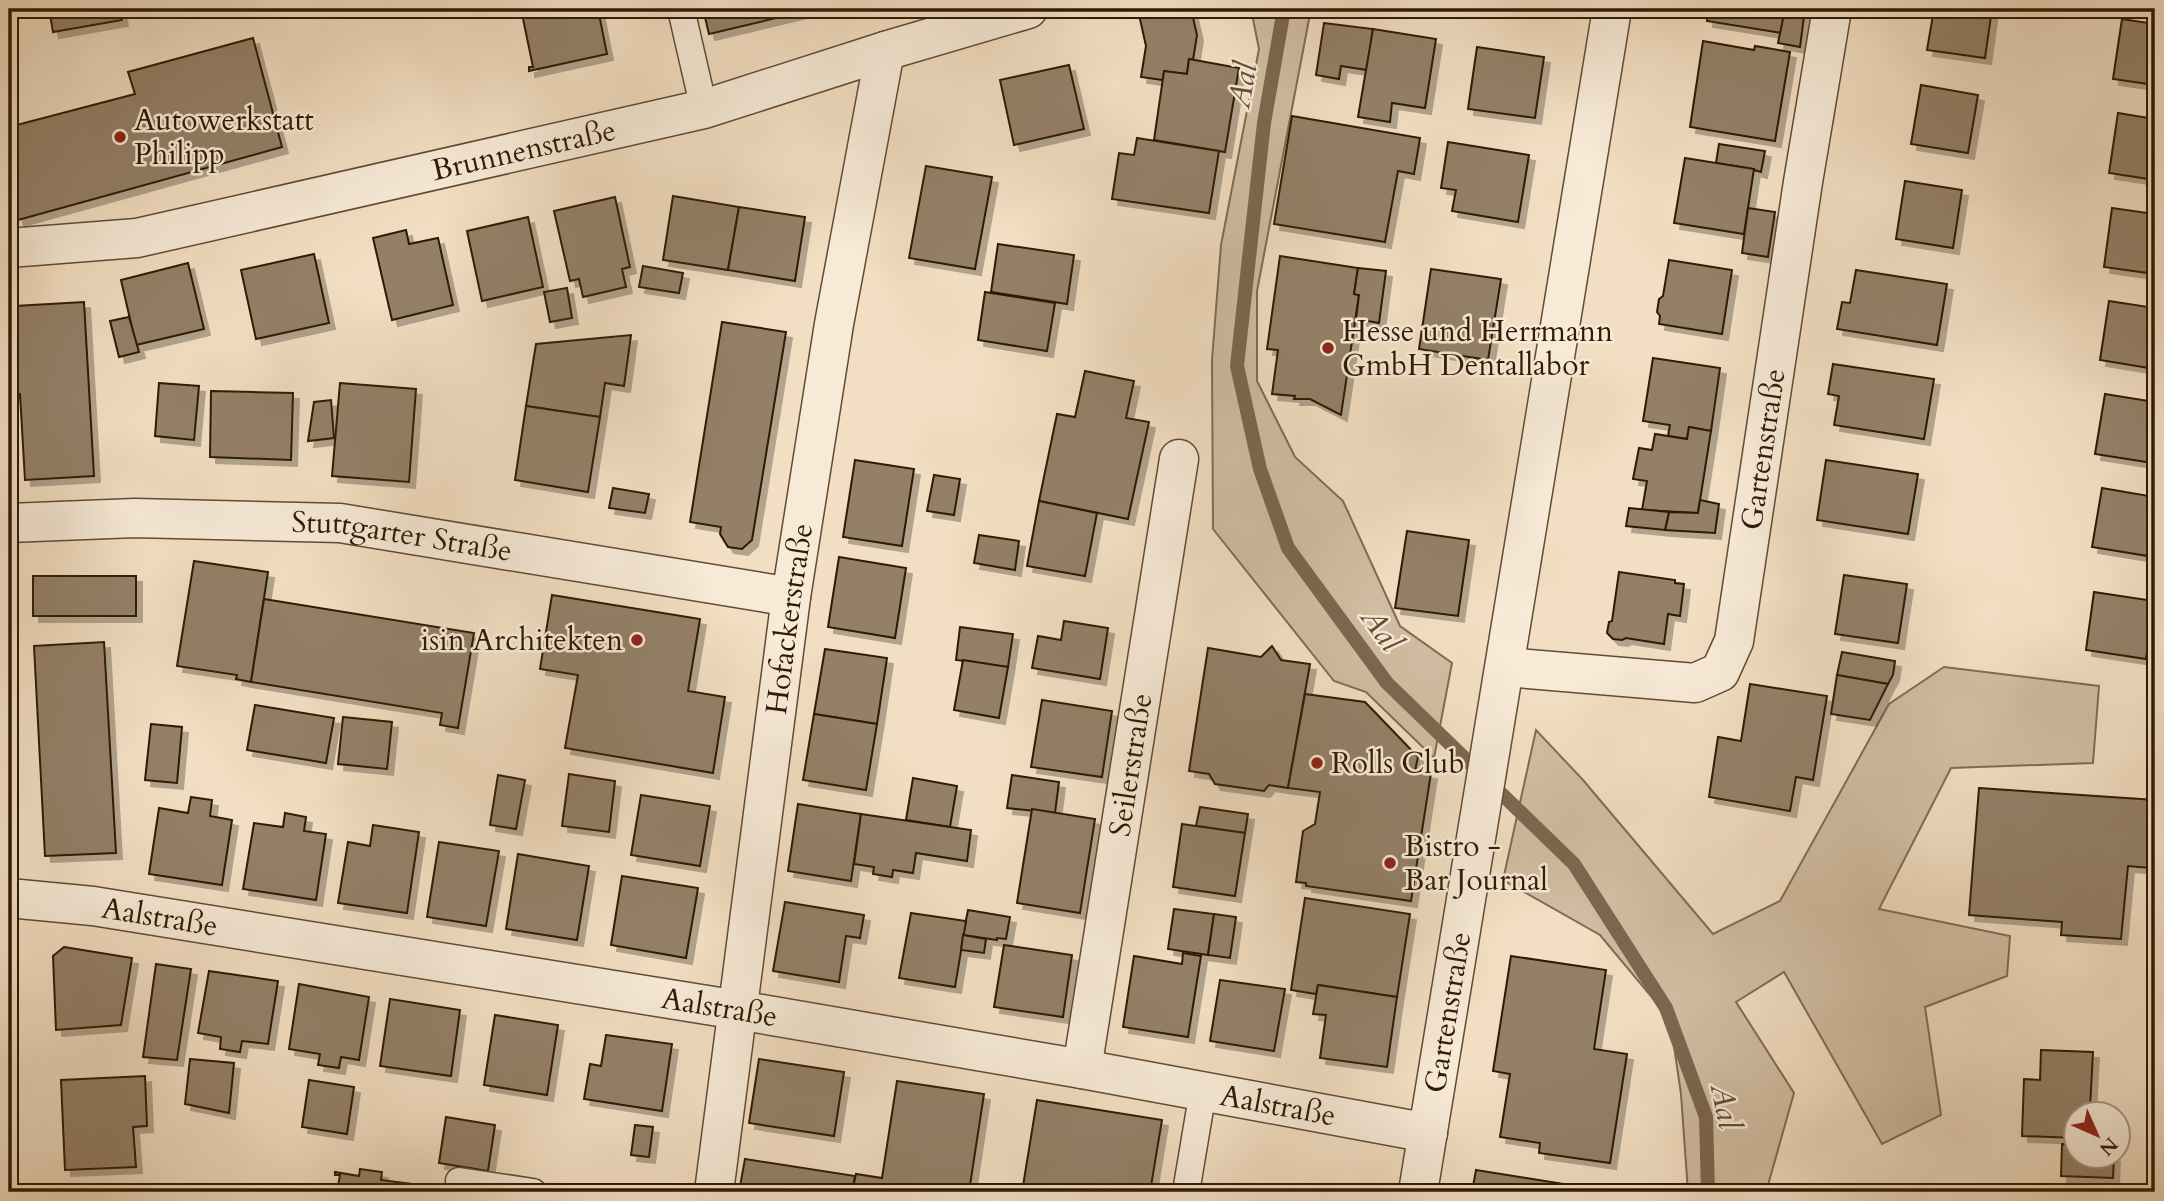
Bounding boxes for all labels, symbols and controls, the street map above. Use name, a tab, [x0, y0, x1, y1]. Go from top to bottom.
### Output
water label: Aal	[1217, 57, 1269, 113]
place label: Autowerkstatt Philipp	[134, 100, 314, 175]
street label: Brunnenstraße	[428, 110, 620, 191]
marker: Autowerkstatt Philipp	[112, 129, 128, 145]
place label: Hesse und Herrmann GmbH Dentallabor	[1342, 311, 1613, 386]
marker: Hesse und Herrmann GmbH Dentallabor	[1320, 340, 1336, 356]
street label: Gartenstraße	[1731, 366, 1796, 533]
street label: Stuttgarter Straße	[291, 502, 515, 572]
street label: Hofackerstraße	[756, 520, 823, 717]
water label: Aal	[1349, 597, 1413, 662]
place label: isin Architekten	[421, 620, 623, 661]
marker: isin Architekten	[629, 632, 645, 648]
street label: Seilerstraße	[1099, 690, 1162, 839]
place label: Rolls Club	[1331, 743, 1465, 784]
marker: Rolls Club	[1309, 755, 1325, 771]
place label: Bistro - Bar Journal	[1404, 826, 1548, 901]
marker: Bistro - Bar Journal	[1382, 855, 1398, 871]
street label: Aalstraße	[99, 888, 221, 947]
street label: Gartenstraße	[1415, 929, 1481, 1096]
street label: Aalstraße	[658, 978, 781, 1037]
street label: Aalstraße	[1217, 1075, 1339, 1137]
water label: Aal	[1698, 1078, 1752, 1135]
north arrow	[2062, 1100, 2132, 1170]
text: N	[2093, 1131, 2123, 1162]

